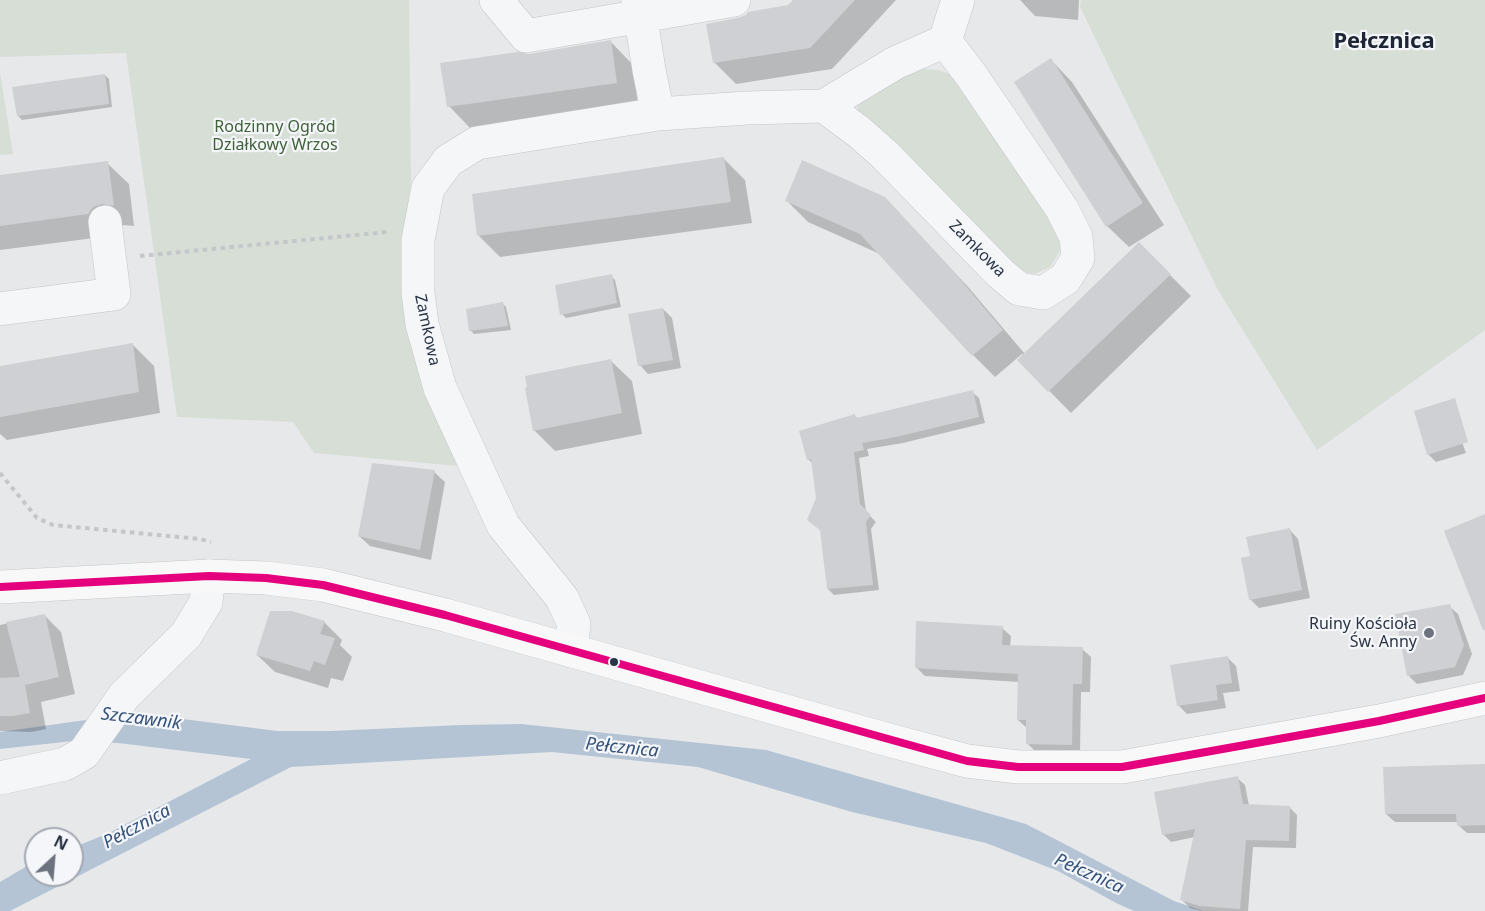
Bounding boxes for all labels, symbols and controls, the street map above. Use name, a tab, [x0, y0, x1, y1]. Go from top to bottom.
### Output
district label: Pełcznica	[1333, 29, 1435, 55]
park label: Rodzinny Ogród Działkowy Wrzos	[212, 117, 338, 155]
street label: Zamkowa	[945, 217, 1009, 281]
street label: Zamkowa	[410, 293, 444, 367]
place label: Ruiny Kościoła Św. Anny	[1309, 614, 1417, 652]
marker: Ruiny Kościoła Św. Anny	[1422, 626, 1436, 640]
unlabelled marker	[608, 656, 620, 668]
water label: Szczawnik	[100, 703, 182, 735]
water label: Pełcznica	[584, 733, 660, 763]
water label: Pełcznica	[100, 800, 174, 854]
north arrow	[24, 827, 84, 887]
text: N	[50, 830, 72, 855]
water label: Pełcznica	[1051, 849, 1127, 899]

